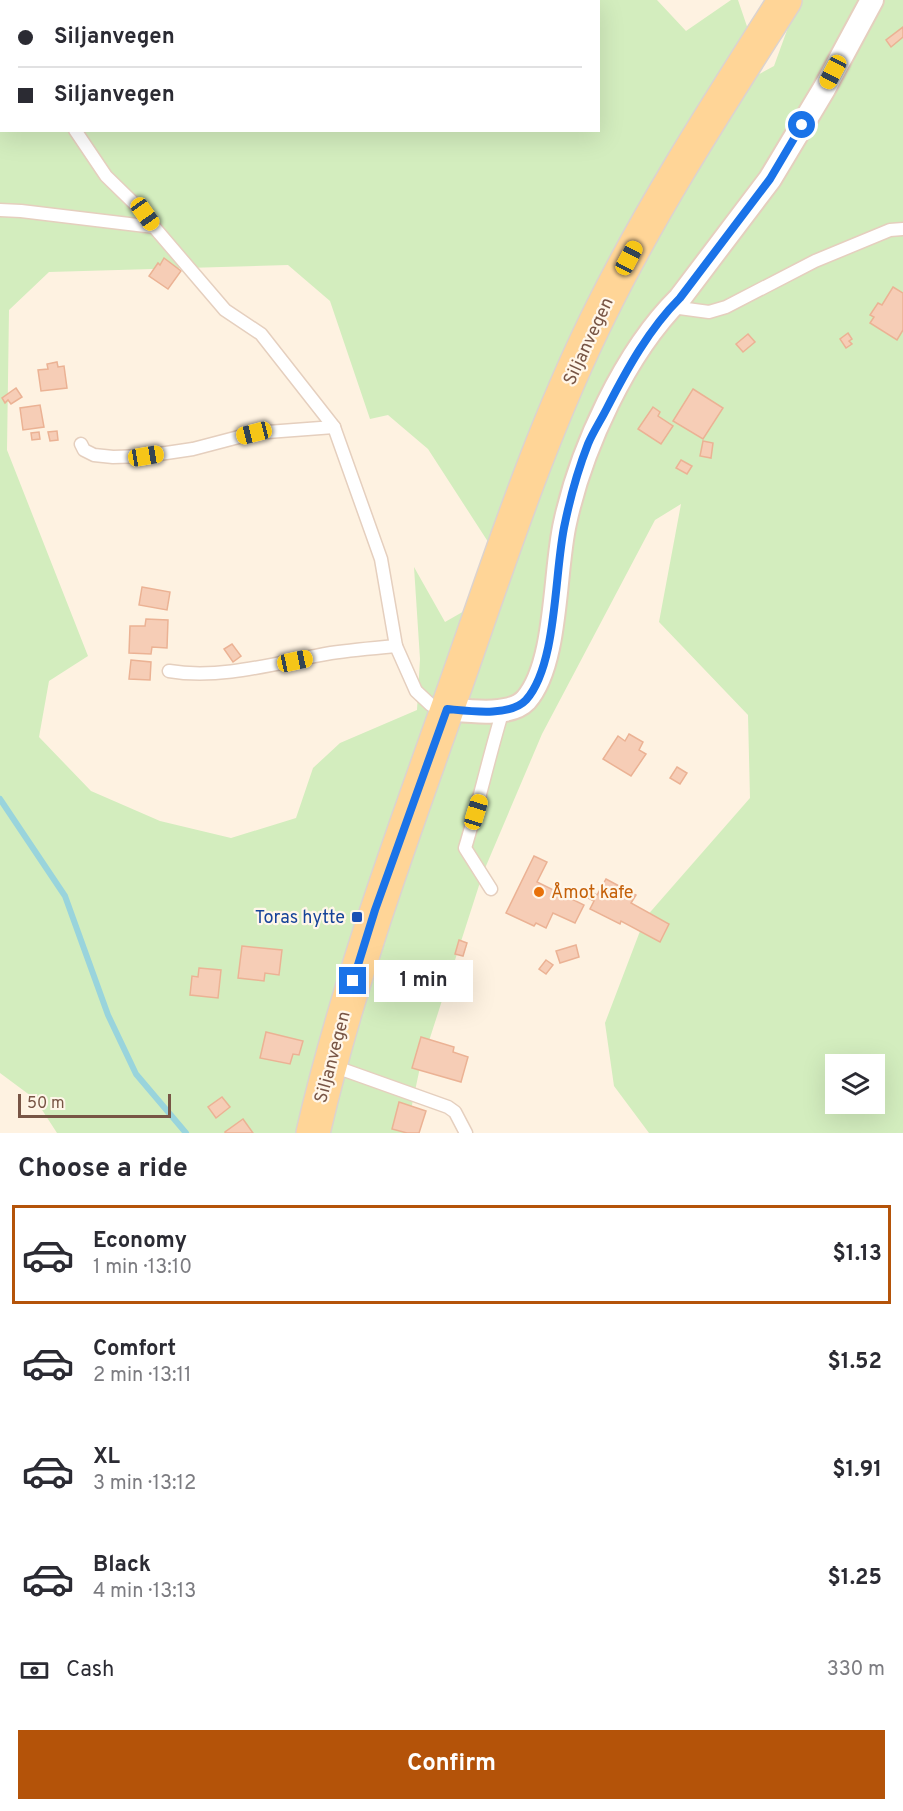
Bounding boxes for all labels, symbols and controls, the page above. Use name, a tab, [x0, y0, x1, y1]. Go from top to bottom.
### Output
text: Siljanvegen	[54, 24, 175, 51]
car	[817, 52, 849, 92]
text: Siljanvegen	[54, 82, 175, 109]
route start	[788, 111, 815, 138]
car	[127, 194, 163, 234]
car	[613, 238, 645, 278]
street label: Siljanvegen	[559, 294, 620, 389]
car	[234, 420, 274, 446]
car	[127, 444, 165, 468]
car	[276, 648, 314, 674]
car	[462, 792, 490, 832]
place label: Åmot kafe	[551, 882, 633, 905]
marker: Åmot kafe	[532, 885, 546, 899]
place label: Toras hytte	[255, 907, 345, 930]
marker: Toras hytte	[350, 910, 364, 924]
callout: 1 min	[374, 960, 473, 1002]
route end	[339, 967, 366, 994]
text: 1 min	[399, 968, 448, 994]
street label: Siljanvegen	[310, 1009, 357, 1106]
map controls	[825, 1054, 885, 1114]
button: layers	[825, 1054, 885, 1114]
scale bar	[18, 1091, 171, 1118]
text: 50 m	[27, 1094, 65, 1114]
text: Choose a ride	[18, 1152, 188, 1186]
icon: car	[21, 1228, 75, 1282]
text: Economy	[93, 1228, 187, 1255]
text: $1.13	[832, 1241, 882, 1268]
text: 1 min · 13:10	[93, 1255, 192, 1281]
icon: car	[21, 1336, 75, 1390]
text: Comfort	[93, 1336, 176, 1363]
text: $1.52	[828, 1349, 882, 1376]
text: 2 min · 13:11	[93, 1363, 192, 1389]
icon: car	[21, 1444, 75, 1498]
text: XL	[93, 1444, 120, 1471]
text: $1.91	[832, 1457, 882, 1484]
text: 3 min · 13:12	[93, 1471, 196, 1497]
icon: car	[21, 1552, 75, 1606]
text: Black	[93, 1552, 151, 1579]
text: $1.25	[828, 1565, 882, 1592]
text: 4 min · 13:13	[93, 1579, 196, 1605]
icon: cash	[18, 1654, 51, 1687]
text: Cash	[66, 1657, 115, 1684]
text: 330 m	[827, 1657, 885, 1683]
button: Confirm	[18, 1730, 885, 1799]

